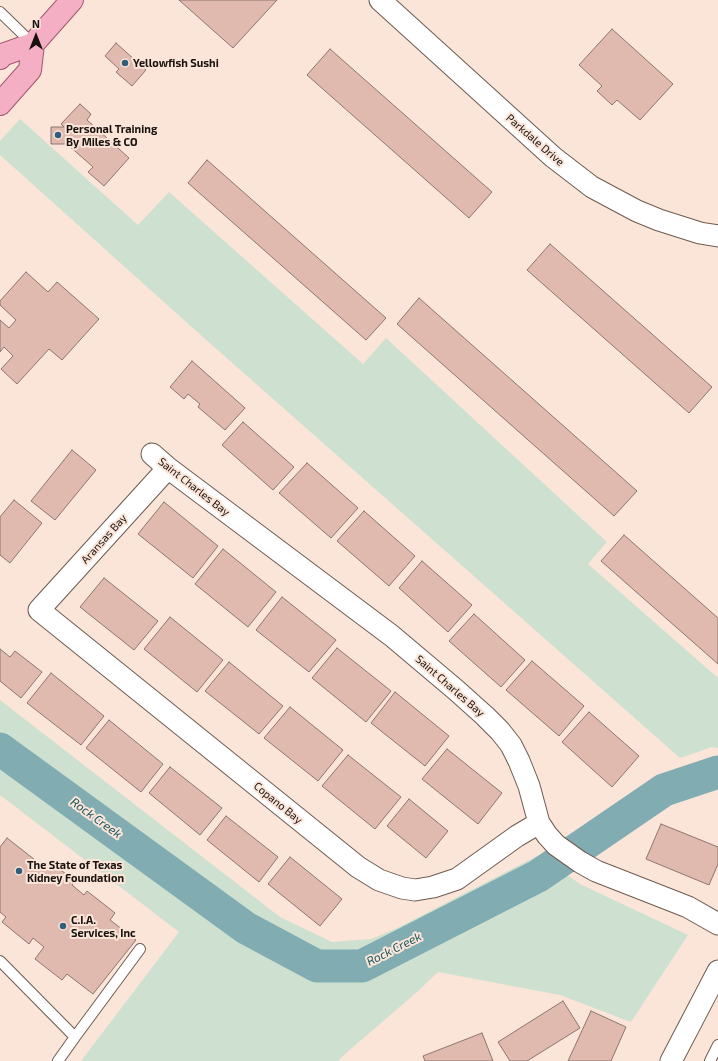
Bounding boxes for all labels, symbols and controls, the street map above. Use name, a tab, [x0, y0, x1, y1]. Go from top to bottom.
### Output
north arrow	[16, 16, 56, 56]
text: N	[32, 17, 40, 30]
place label: Yellowfish Sushi	[133, 56, 219, 70]
marker: Yellowfish Sushi	[120, 58, 130, 68]
street label: Parkdale Drive	[503, 111, 567, 169]
place label: Personal Training By Miles & CO	[66, 122, 157, 148]
marker: Personal Training By Miles & CO	[53, 130, 63, 140]
street label: Saint Charles Bay	[156, 455, 232, 519]
street label: Aransas Bay	[78, 512, 130, 566]
street label: Saint Charles Bay	[413, 652, 487, 720]
street label: Copano Bay	[251, 779, 305, 827]
water label: Rock Creek	[68, 795, 124, 841]
place label: The State of Texas Kidney Foundation	[27, 858, 124, 884]
marker: The State of Texas Kidney Foundation	[14, 866, 24, 876]
place label: C.I.A. Services, Inc	[71, 913, 136, 939]
marker: C.I.A. Services, Inc	[58, 921, 68, 931]
water label: Rock Creek	[364, 929, 424, 969]

